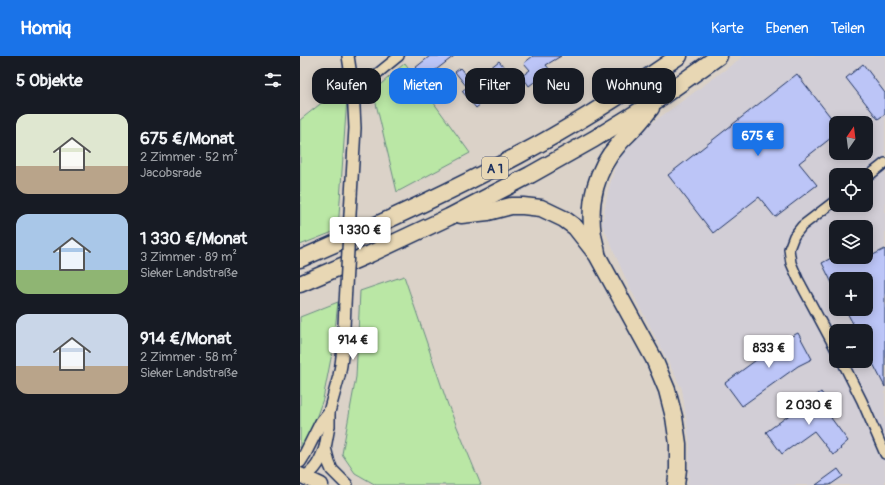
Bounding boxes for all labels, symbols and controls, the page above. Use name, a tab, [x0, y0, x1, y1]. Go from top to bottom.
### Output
text: Homiq	[20, 16, 71, 40]
text: Karte	[711, 20, 744, 37]
text: Ebenen	[766, 20, 809, 37]
text: Teilen	[831, 20, 865, 37]
chip: Kaufen	[312, 68, 381, 104]
chip: Mieten	[389, 68, 457, 104]
chip: Filter	[465, 68, 525, 104]
chip: Neu	[533, 68, 584, 104]
chip: Wohnung	[592, 68, 676, 104]
icon: filters	[262, 69, 284, 91]
text: 5 Objekte	[16, 70, 83, 91]
north arrow	[829, 116, 873, 160]
map controls	[829, 116, 873, 368]
pin: 675 €	[730, 123, 786, 157]
text: 675 €/Monat	[140, 128, 234, 149]
text: 675 €	[742, 128, 774, 144]
icon: home	[48, 130, 96, 178]
text: 2 Zimmer · 52 m²	[140, 149, 238, 165]
road number: A 1	[482, 157, 508, 179]
text: Jacobsrade	[140, 165, 202, 181]
button: locate	[829, 168, 873, 212]
pin: 1 330 €	[323, 217, 397, 251]
button: layers	[829, 220, 873, 264]
text: 1 330 €	[339, 222, 381, 238]
text: 1 330 €/Monat	[140, 228, 247, 249]
icon: home	[48, 230, 96, 278]
text: 3 Zimmer · 89 m²	[140, 249, 237, 265]
text: Sieker Landstraße	[140, 265, 238, 281]
button: +	[829, 272, 873, 316]
button: −	[829, 324, 873, 368]
pin: 914 €	[325, 327, 381, 361]
text: 914 €/Monat	[140, 328, 231, 349]
icon: home	[48, 330, 96, 378]
text: 914 €	[338, 332, 368, 348]
pin: 833 €	[741, 335, 797, 369]
text: 833 €	[753, 340, 785, 356]
text: 2 Zimmer · 58 m²	[140, 349, 237, 365]
text: Sieker Landstraße	[140, 365, 238, 381]
pin: 2 030 €	[772, 392, 846, 426]
text: 2 030 €	[786, 397, 832, 413]

